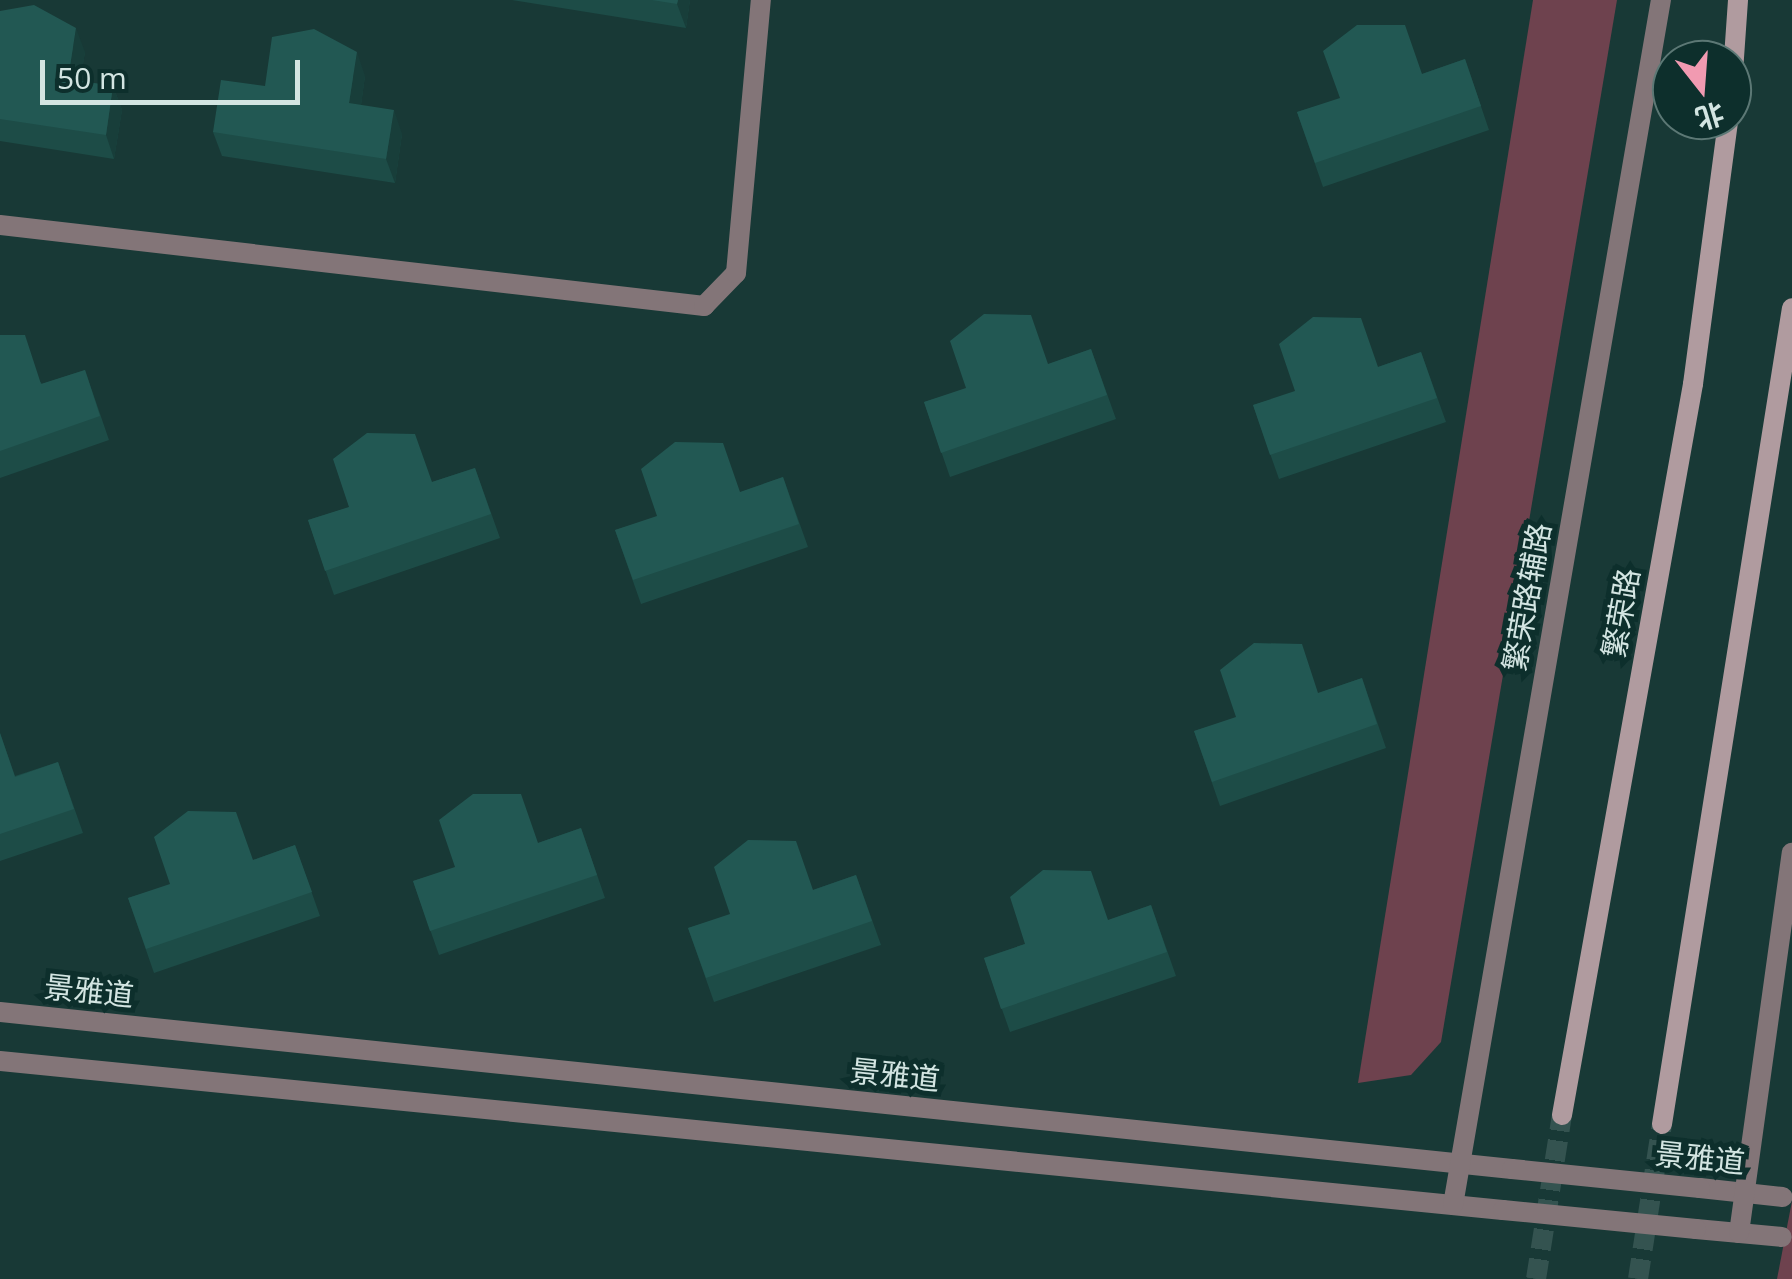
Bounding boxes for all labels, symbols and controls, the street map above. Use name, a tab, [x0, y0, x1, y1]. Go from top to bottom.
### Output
scale bar	[45, 40, 305, 102]
north arrow	[1652, 40, 1752, 140]
text: 50 m	[57, 57, 127, 98]
text: 北	[1691, 95, 1729, 139]
street label: 繁荣路辅路	[1496, 520, 1558, 674]
street label: 繁荣路	[1595, 566, 1647, 660]
street label: 景雅道	[42, 968, 136, 1014]
street label: 景雅道	[848, 1052, 942, 1098]
street label: 景雅道	[1653, 1135, 1747, 1181]

